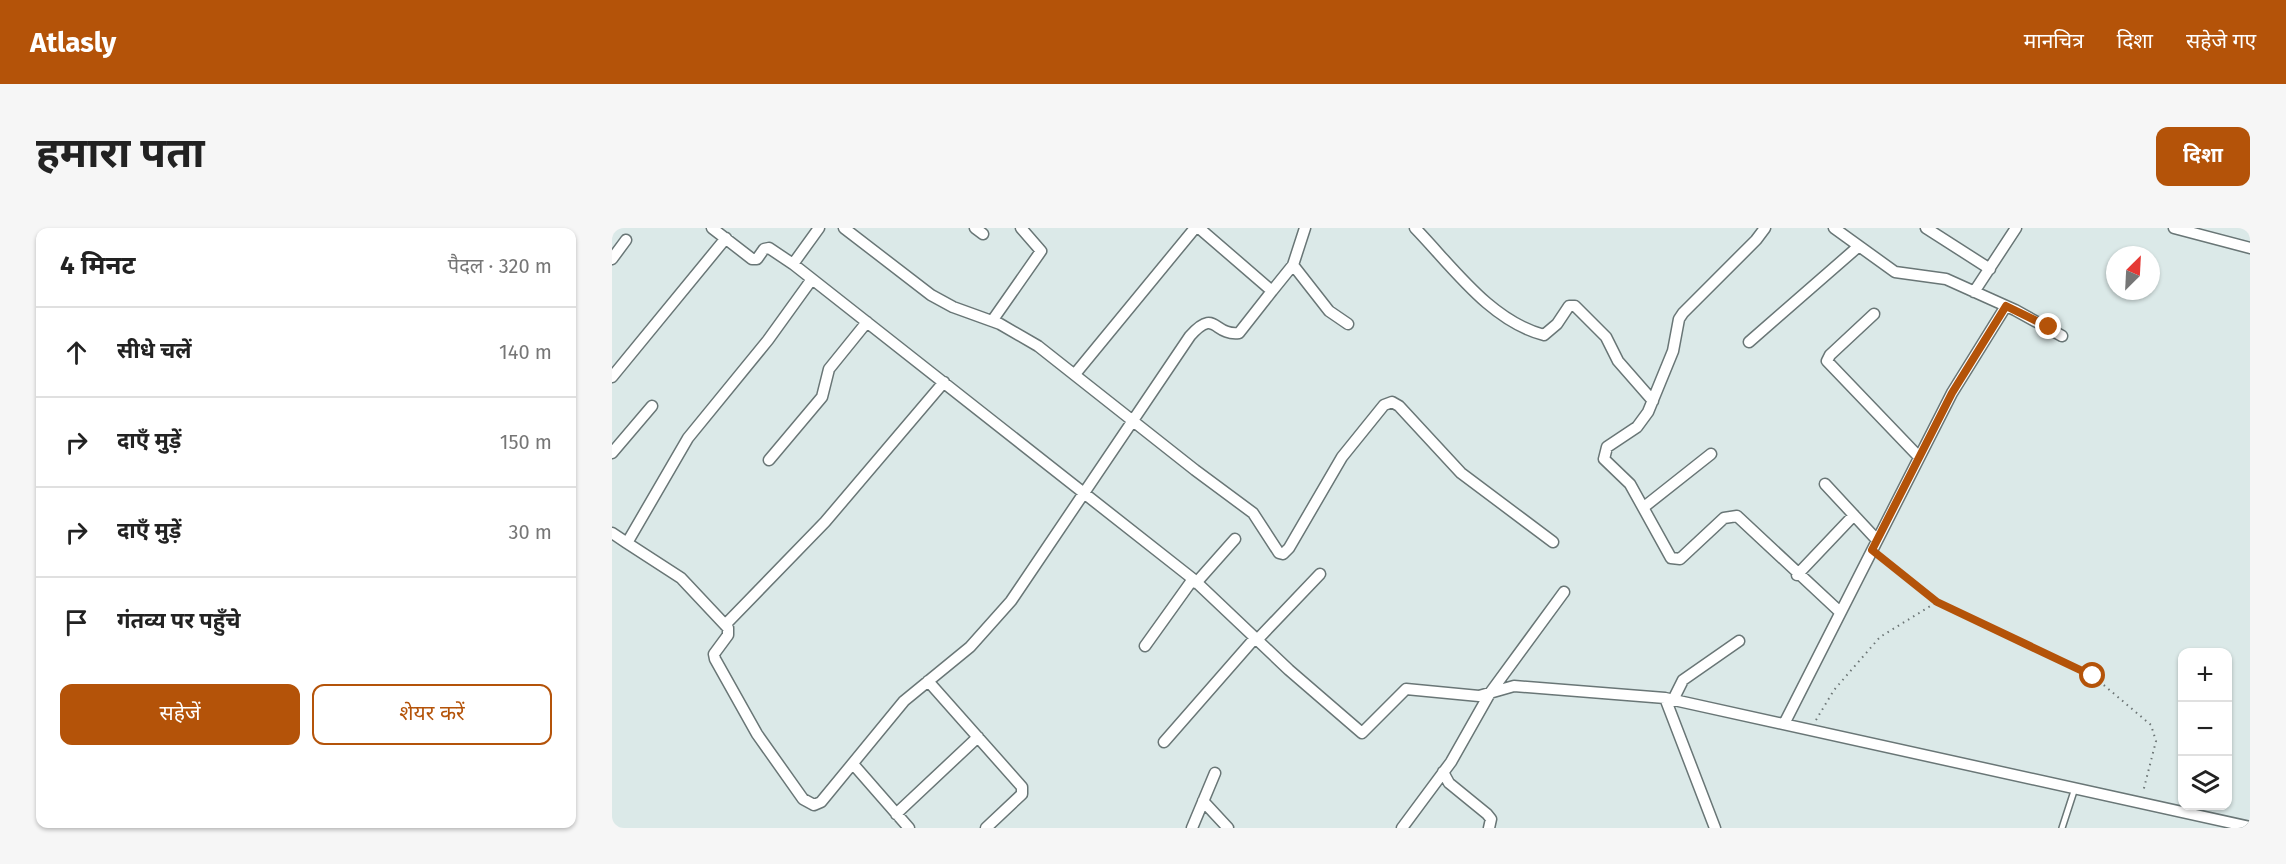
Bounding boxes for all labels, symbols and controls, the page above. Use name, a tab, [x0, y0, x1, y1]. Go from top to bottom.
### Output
text: Atlasly	[30, 26, 116, 59]
text: मानचित्र	[2024, 28, 2084, 54]
text: दिशा	[2117, 28, 2153, 54]
text: सहेजे गए	[2186, 28, 2256, 54]
button: दिशा	[2156, 127, 2250, 186]
text: हमारा पता	[36, 128, 205, 178]
north arrow	[2106, 246, 2160, 300]
text: 4 मिनट	[60, 250, 135, 281]
text: पैदल · 320 m	[448, 254, 552, 278]
route end	[2035, 313, 2061, 339]
icon: ahead	[60, 336, 93, 369]
text: सीधे चलें	[117, 337, 192, 364]
text: 140 m	[499, 340, 552, 364]
icon: right	[60, 426, 93, 459]
text: दाएँ मुड़ें	[117, 427, 181, 454]
text: 150 m	[500, 430, 552, 454]
icon: right	[60, 516, 93, 549]
text: दाएँ मुड़ें	[117, 517, 181, 544]
text: 30 m	[508, 520, 552, 544]
icon: arrive	[60, 606, 93, 639]
text: गंतव्य पर पहुँचे	[117, 607, 241, 634]
map controls	[2178, 648, 2232, 810]
button: +	[2178, 648, 2232, 702]
route start	[2079, 662, 2105, 688]
button: सहेजें	[60, 684, 300, 745]
button: शेयर करें	[312, 684, 552, 745]
button: −	[2178, 702, 2232, 756]
button: layers	[2178, 756, 2232, 810]

